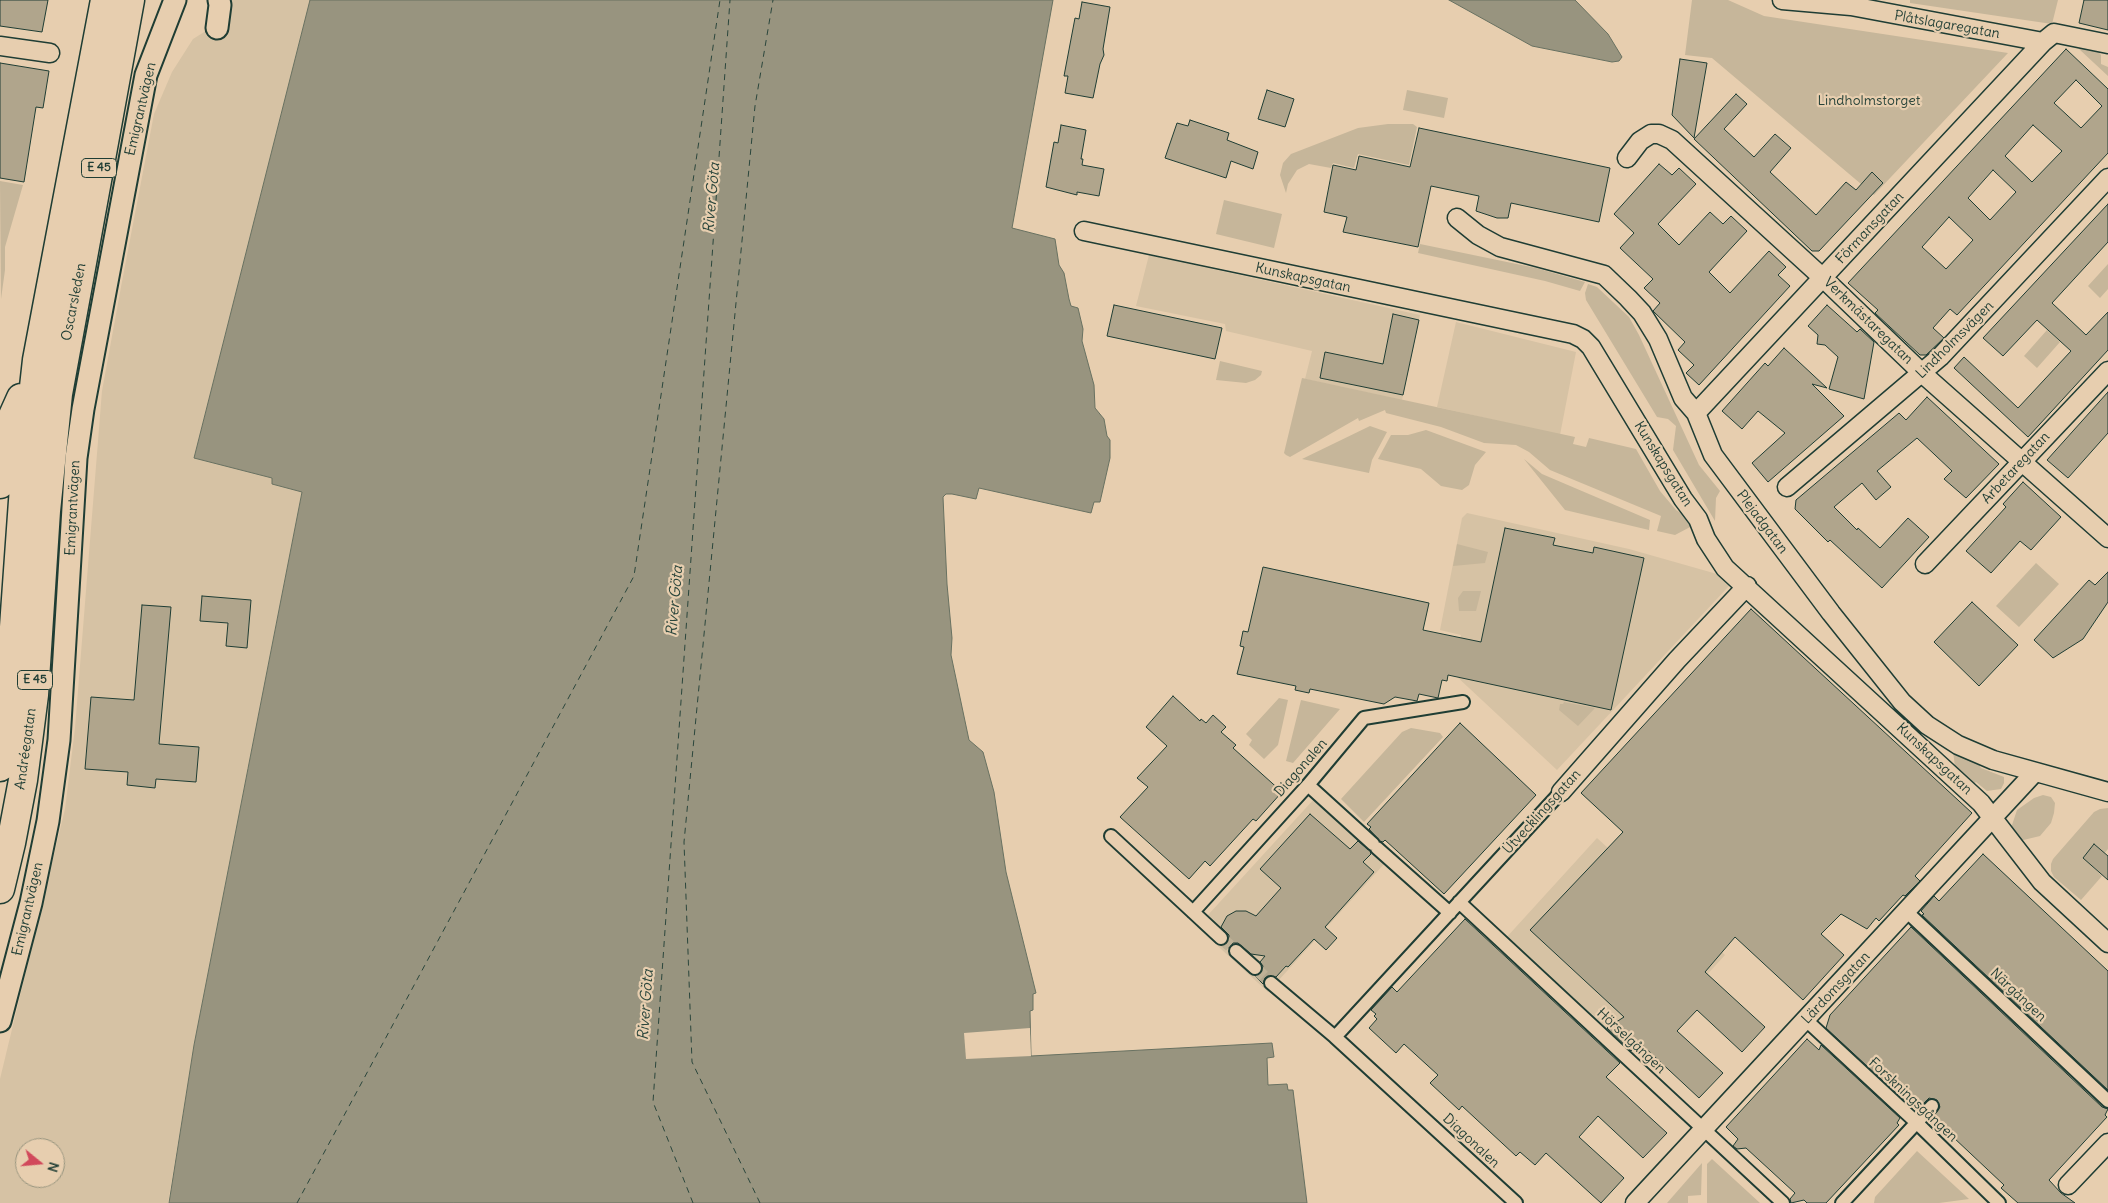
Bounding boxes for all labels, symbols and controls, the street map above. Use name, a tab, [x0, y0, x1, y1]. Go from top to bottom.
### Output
street label: Plåtslagaregatan	[1893, 7, 2001, 43]
street label: Emigrantvägen	[122, 60, 160, 158]
park label: Lindholmstorget	[1817, 93, 1921, 109]
road number: E 45	[82, 158, 116, 178]
water label: River Göta	[700, 162, 724, 234]
street label: Förmansgatan	[1832, 189, 1908, 267]
street label: Kunskapsgatan	[1254, 260, 1352, 296]
street label: Oscarsleden	[58, 262, 90, 342]
street label: Verkmästaregatan	[1820, 274, 1916, 368]
street label: Lindholmsvägen	[1913, 298, 1997, 382]
street label: Kunskapsgatan	[1630, 418, 1696, 510]
street label: Arbetaregatan	[1978, 429, 2054, 507]
street label: Emigrantvägen	[62, 460, 84, 556]
street label: Plejadgatan	[1733, 487, 1791, 557]
water label: River Göta	[663, 565, 687, 637]
road number: E 45	[18, 670, 52, 690]
street label: Andréegatan	[12, 707, 40, 791]
street label: Kunskapsgatan	[1893, 720, 1975, 798]
street label: Diagonalen	[1271, 735, 1331, 801]
street label: Utvecklingsgatan	[1500, 766, 1584, 858]
street label: Emigrantvägen	[9, 860, 47, 958]
street label: Lärdomsgatan	[1798, 948, 1874, 1028]
street label: Närgången	[1986, 965, 2050, 1025]
water label: River Göta	[635, 969, 657, 1041]
street label: Hörselgången	[1593, 1005, 1669, 1077]
street label: Forskningsgången	[1865, 1055, 1961, 1145]
street label: Diagonalen	[1439, 1110, 1503, 1172]
north arrow	[15, 1138, 65, 1188]
text: N	[43, 1160, 63, 1174]

